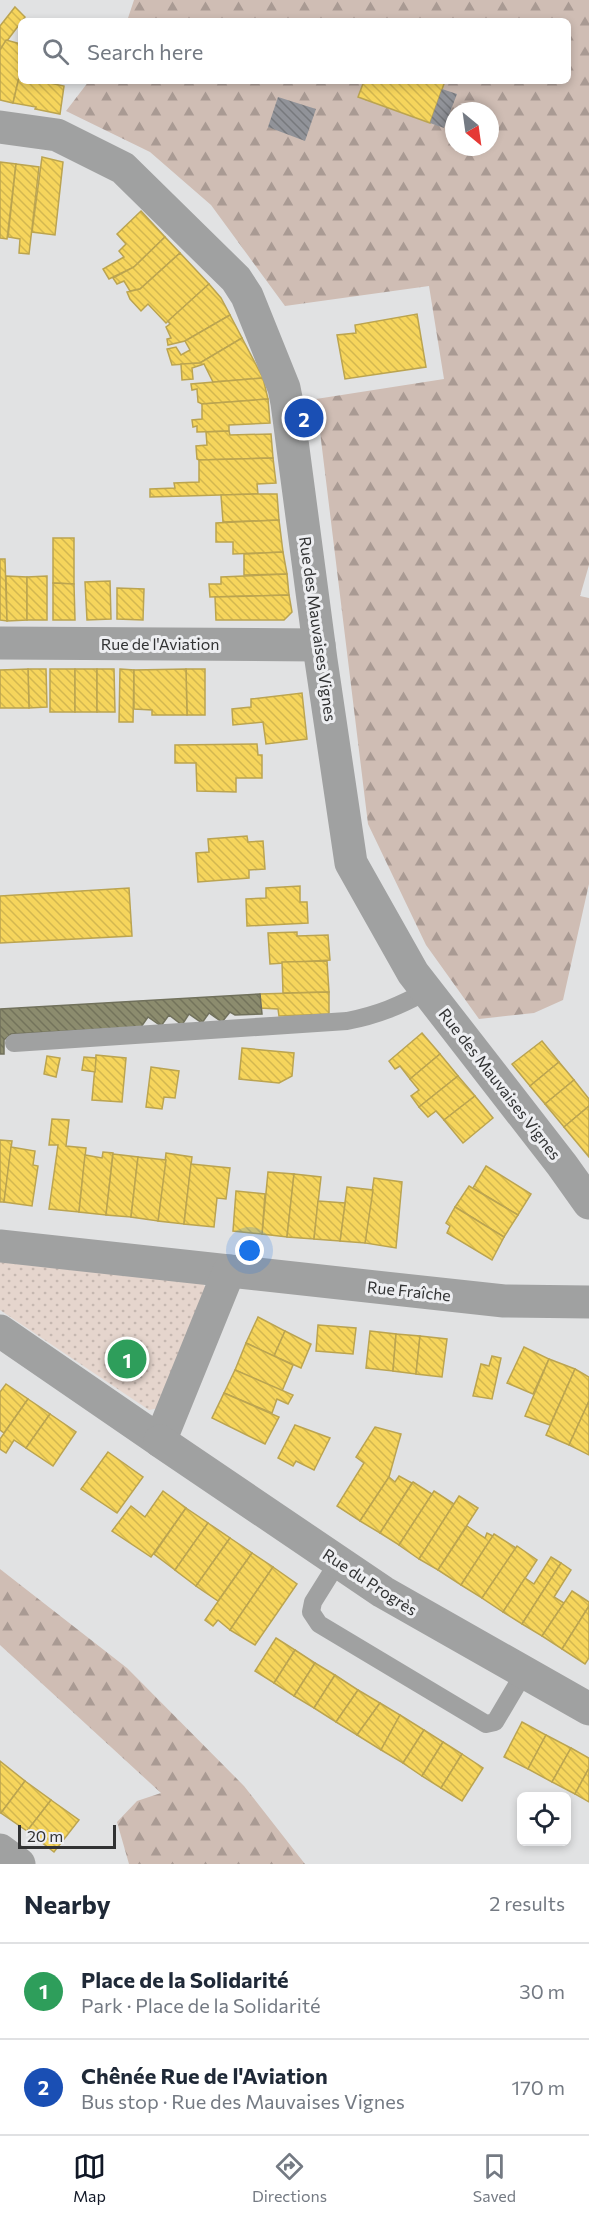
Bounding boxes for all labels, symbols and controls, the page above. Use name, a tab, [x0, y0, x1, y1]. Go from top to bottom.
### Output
search box	[18, 18, 571, 84]
icon: search	[39, 35, 72, 68]
text: Search here	[87, 38, 203, 65]
north arrow	[445, 102, 499, 156]
pin: 2	[284, 396, 324, 440]
street label: Rue des Mauvaises Vignes	[296, 535, 341, 723]
street label: Rue de l'Aviation	[101, 634, 219, 653]
street label: Rue des Mauvaises Vignes	[435, 1004, 565, 1163]
your location	[235, 1236, 264, 1265]
street label: Rue Fraîche	[366, 1277, 452, 1304]
pin: 1	[108, 1336, 146, 1382]
street label: Rue du Progrès	[320, 1544, 421, 1619]
map controls	[517, 1792, 571, 1846]
button: locate	[517, 1792, 571, 1846]
scale bar	[18, 1822, 116, 1850]
text: 20 m	[27, 1826, 63, 1845]
text: Nearby	[24, 1888, 111, 1919]
text: 2 results	[489, 1891, 565, 1915]
text: Place de la Solidarité	[81, 1966, 289, 1993]
text: 1	[39, 1979, 48, 2003]
text: 30 m	[519, 1979, 565, 2003]
text: Park · Place de la Solidarité	[81, 1993, 321, 2017]
text: Chênée Rue de l'Aviation	[81, 2062, 328, 2089]
text: 2	[38, 2075, 49, 2099]
text: 170 m	[512, 2075, 565, 2099]
text: Bus stop · Rue des Mauvaises Vignes	[81, 2089, 405, 2113]
tab: Map	[73, 2150, 106, 2205]
tab: Directions	[252, 2150, 327, 2205]
tab: Saved	[473, 2150, 516, 2205]

